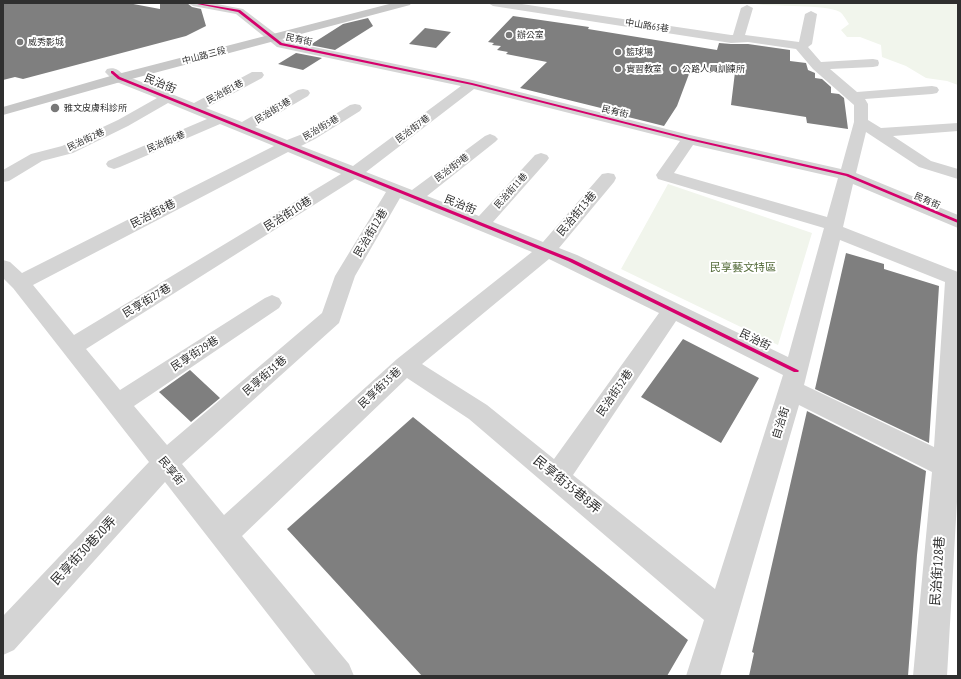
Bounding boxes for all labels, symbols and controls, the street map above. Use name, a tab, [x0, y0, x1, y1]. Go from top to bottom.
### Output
street label: 中山路63巷	[624, 17, 670, 35]
marker: 辦公室	[504, 30, 514, 40]
place label: 辦公室	[517, 30, 544, 40]
street label: 民有街	[285, 32, 313, 48]
marker: 威秀影城	[15, 37, 25, 47]
place label: 威秀影城	[28, 37, 64, 47]
street label: 中山路三段	[181, 45, 227, 67]
marker: 籃球場	[613, 47, 623, 57]
place label: 籃球場	[626, 47, 653, 57]
marker: 實習教室	[613, 64, 623, 74]
place label: 實習教室	[626, 64, 662, 74]
marker: 公路人員訓練所	[669, 64, 679, 74]
place label: 公路人員訓練所	[682, 64, 745, 74]
street label: 民治街	[142, 72, 178, 96]
street label: 民治街1巷	[205, 78, 245, 106]
street label: 民治街3巷	[253, 96, 293, 126]
marker: 雅文皮膚科診所	[49, 102, 61, 114]
place label: 雅文皮膚科診所	[64, 103, 127, 113]
street label: 民有街	[601, 103, 629, 121]
street label: 民治街5巷	[301, 113, 341, 143]
street label: 民治街7巷	[394, 113, 432, 145]
street label: 民治街2巷	[66, 127, 106, 153]
street label: 民治街6巷	[145, 129, 187, 155]
street label: 民治街9巷	[433, 152, 471, 184]
street label: 民治街11巷	[492, 171, 530, 211]
street label: 民治街13巷	[555, 189, 599, 239]
street label: 民有街	[912, 191, 942, 211]
street label: 民治街	[442, 193, 478, 217]
street label: 民治街10巷	[262, 194, 314, 234]
street label: 民治街8巷	[128, 197, 178, 231]
street label: 民治街12巷	[351, 207, 391, 259]
park label: 民享藝文特區	[710, 261, 776, 275]
street label: 民享街27巷	[121, 281, 173, 321]
street label: 民治街	[737, 327, 773, 353]
street label: 民享街29巷	[169, 334, 221, 374]
street label: 民享街31巷	[240, 353, 290, 399]
street label: 民享街35巷	[356, 365, 404, 411]
street label: 民治街32巷	[594, 367, 636, 419]
street label: 自治街	[770, 405, 792, 441]
street label: 民享街35巷8弄	[530, 453, 604, 517]
street label: 民享街	[155, 454, 187, 488]
street label: 民享街30巷20弄	[48, 513, 120, 589]
street label: 民治街128巷	[928, 536, 948, 606]

